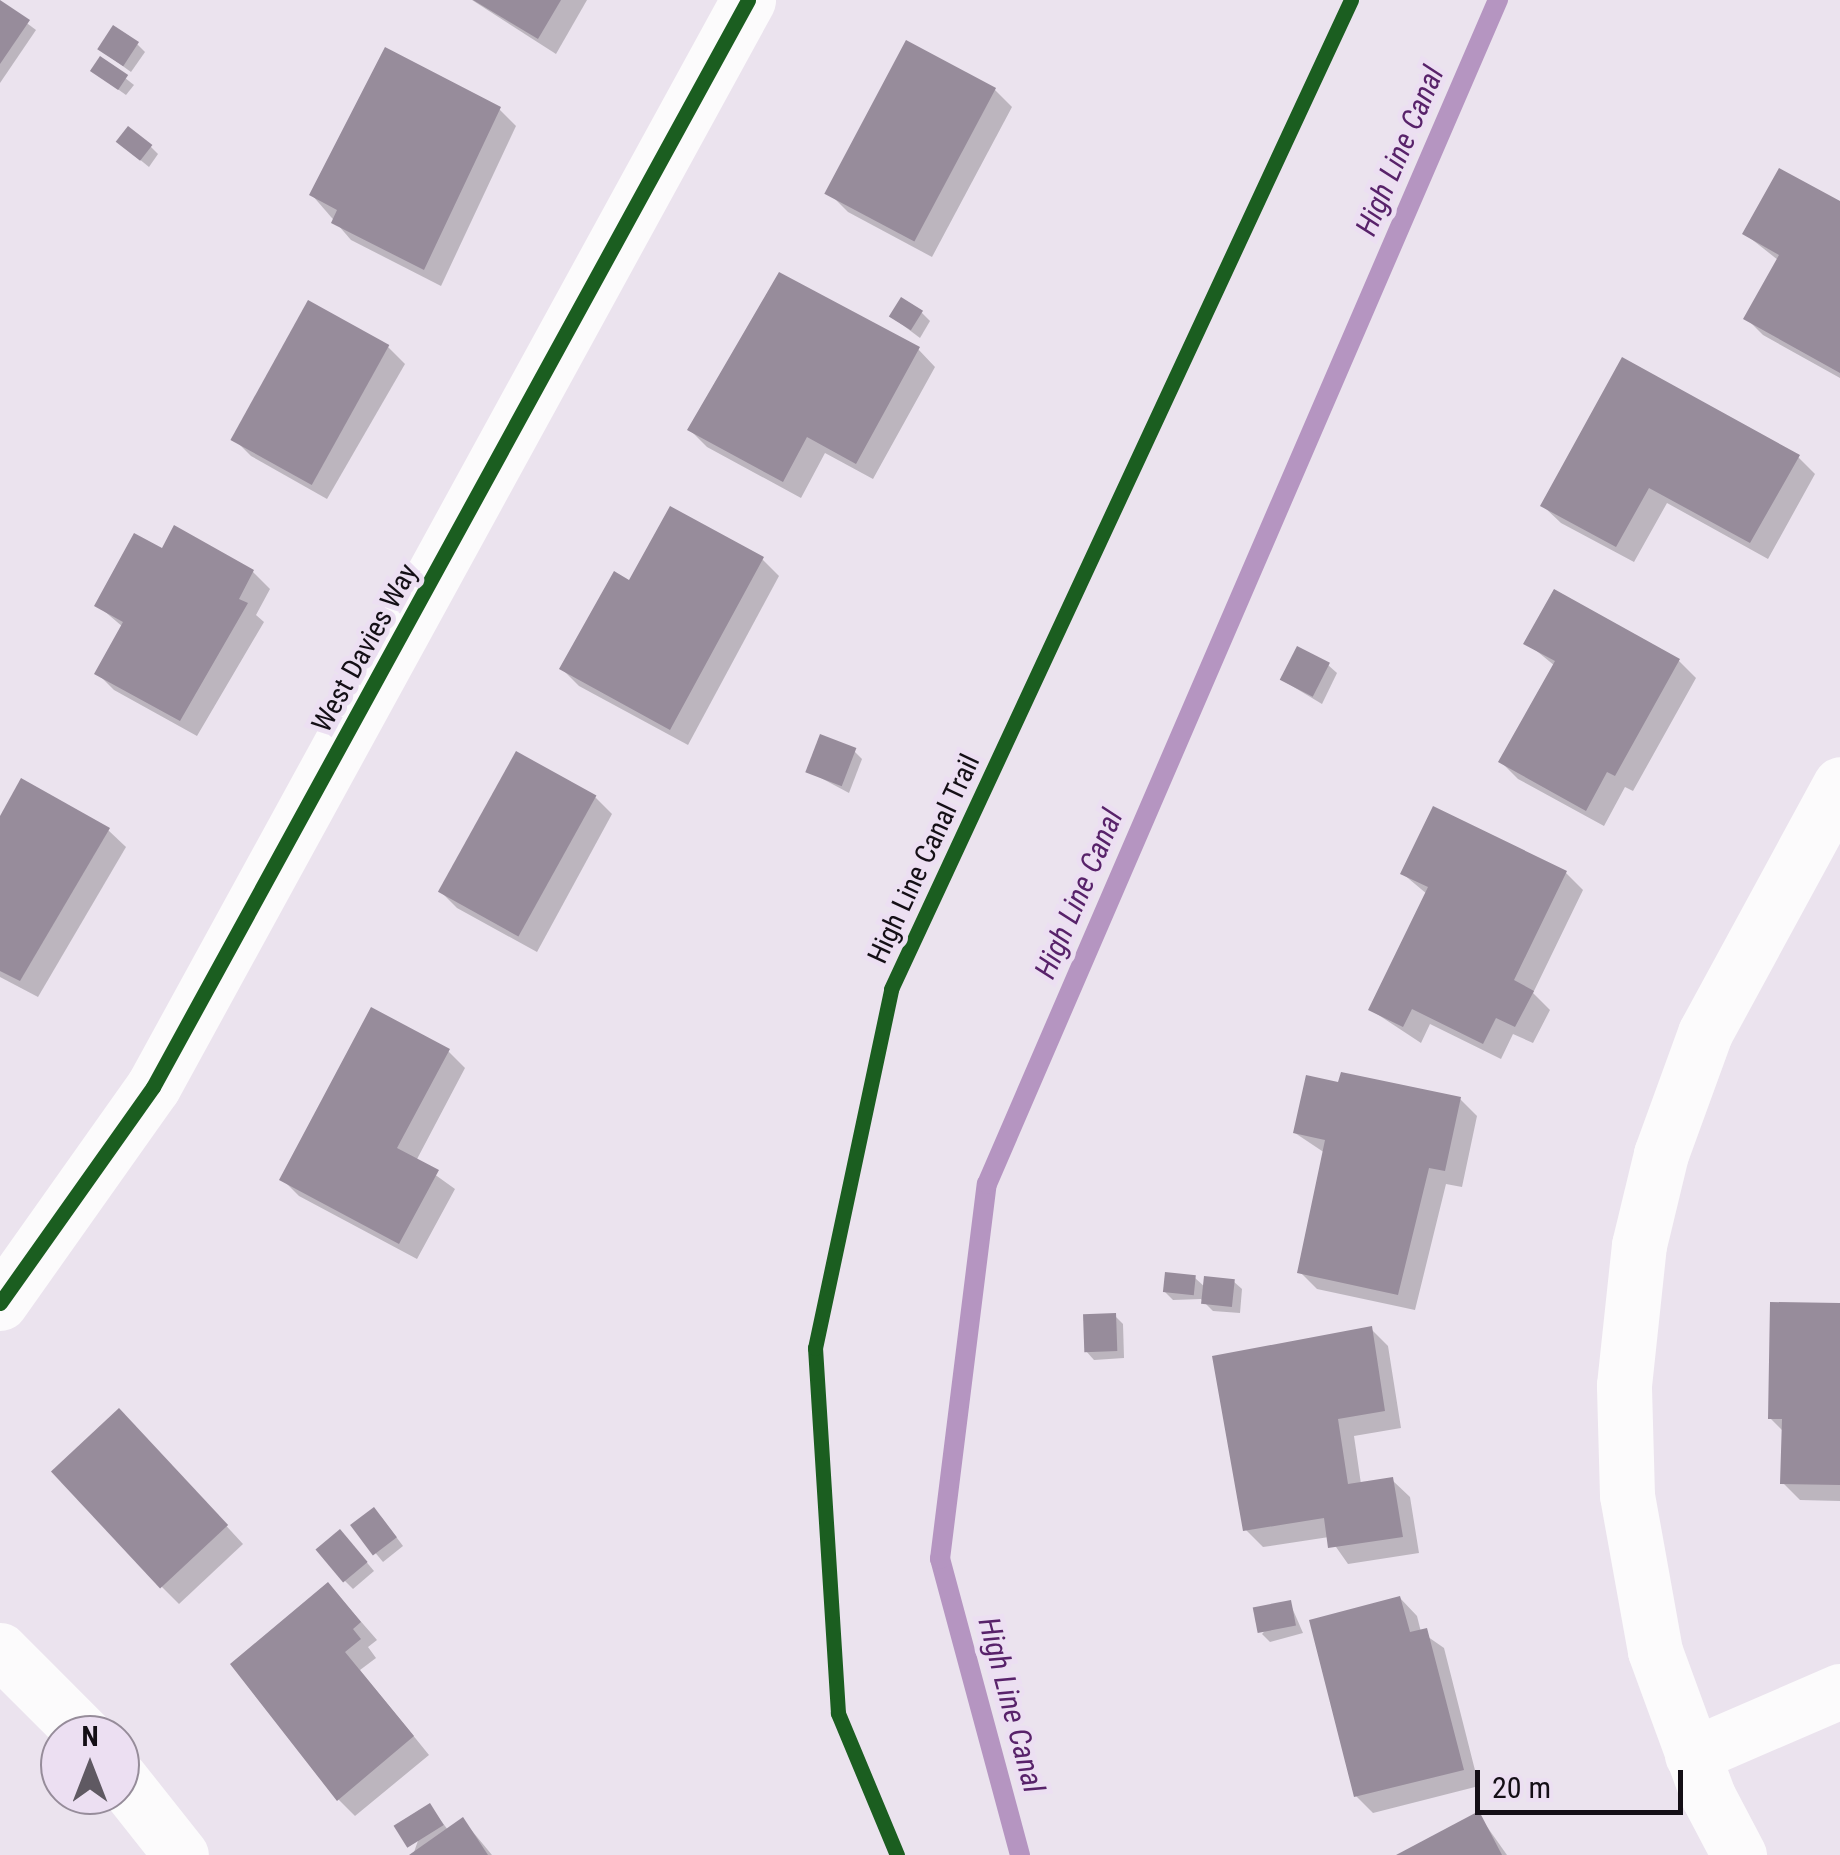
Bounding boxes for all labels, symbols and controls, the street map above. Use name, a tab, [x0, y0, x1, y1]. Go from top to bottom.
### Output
water label: High Line Canal	[1348, 61, 1452, 241]
street label: West Davies Way	[305, 558, 425, 738]
street label: High Line Canal Trail	[861, 749, 987, 969]
water label: High Line Canal	[1027, 804, 1131, 984]
water label: High Line Canal	[970, 1613, 1052, 1797]
north arrow	[40, 1715, 140, 1815]
text: N	[81, 1720, 99, 1753]
scale bar	[1480, 1750, 1688, 1812]
text: 20 m	[1492, 1770, 1551, 1805]

